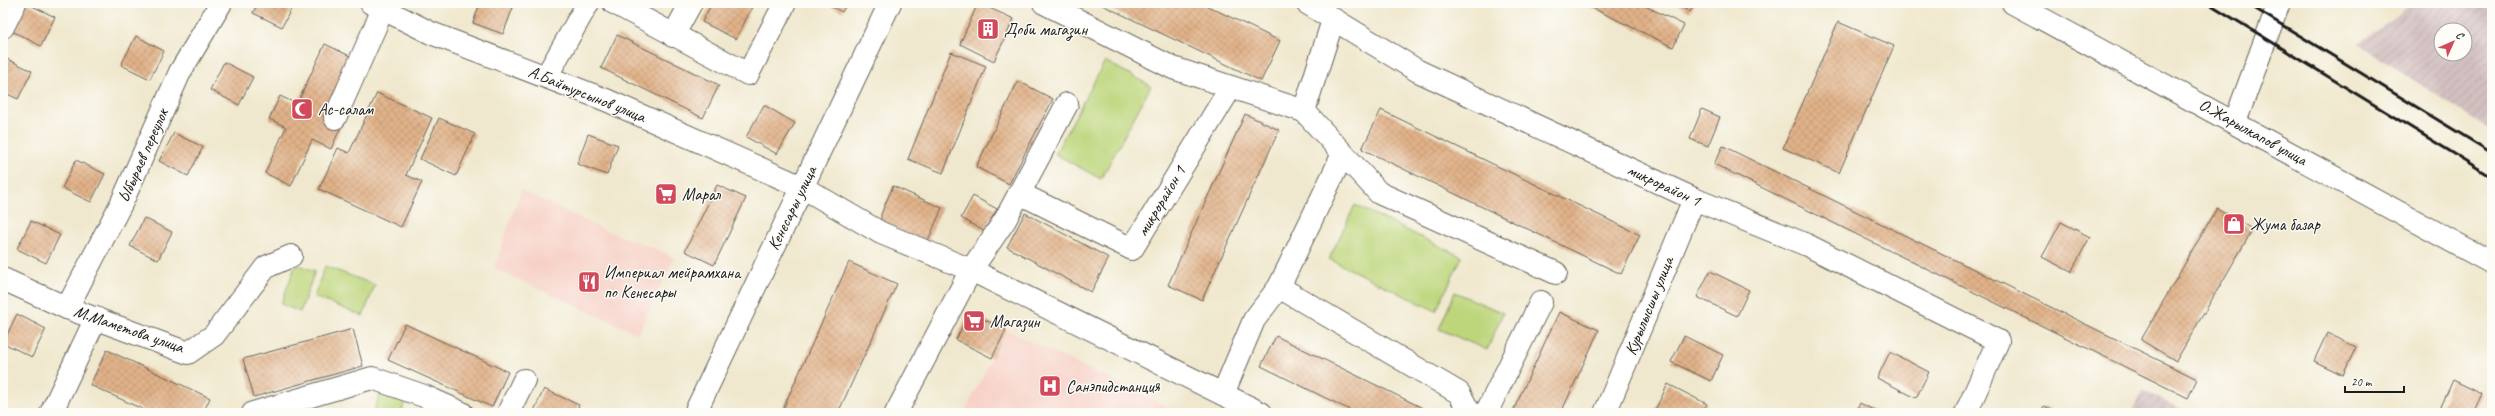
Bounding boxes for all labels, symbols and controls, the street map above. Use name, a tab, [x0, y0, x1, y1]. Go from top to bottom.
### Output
building icon: Доби магазин	[975, 16, 1001, 42]
place label: Доби магазин	[1004, 19, 1088, 41]
north arrow	[2433, 22, 2473, 62]
text: С	[2453, 28, 2468, 43]
street label: А.Байтурсынов улица	[525, 61, 650, 128]
street label: О.Жарылкапов улица	[2195, 94, 2312, 171]
mosque icon: Ас-салам	[289, 96, 315, 122]
place label: Ас-салам	[318, 99, 374, 120]
street label: Ыбыраев переулок	[113, 103, 174, 205]
street label: микрорайон 1	[1624, 159, 1705, 212]
street label: Кенесары улица	[763, 161, 822, 253]
street label: микрорайон 1	[1132, 161, 1191, 240]
supermarket icon: Марал	[653, 181, 679, 207]
place label: Марал	[682, 184, 721, 205]
shop icon: Жума базар	[2221, 211, 2247, 237]
place label: Жума базар	[2250, 214, 2321, 235]
street label: Курылысшы улица	[1620, 252, 1679, 358]
place label: Империал мейрамхана по Кенесары	[604, 262, 742, 303]
restaurant icon: Империал мейрамхана по Кенесары	[576, 269, 602, 295]
street label: М.Маметова улица	[71, 300, 188, 358]
supermarket icon: Магазин	[961, 308, 987, 334]
place label: Магазин	[990, 311, 1042, 333]
scale bar	[2345, 368, 2404, 394]
hospital icon: Санэпидстанция	[1037, 373, 1063, 399]
text: 20 m	[2351, 374, 2373, 390]
place label: Санэпидстанция	[1066, 376, 1160, 397]

